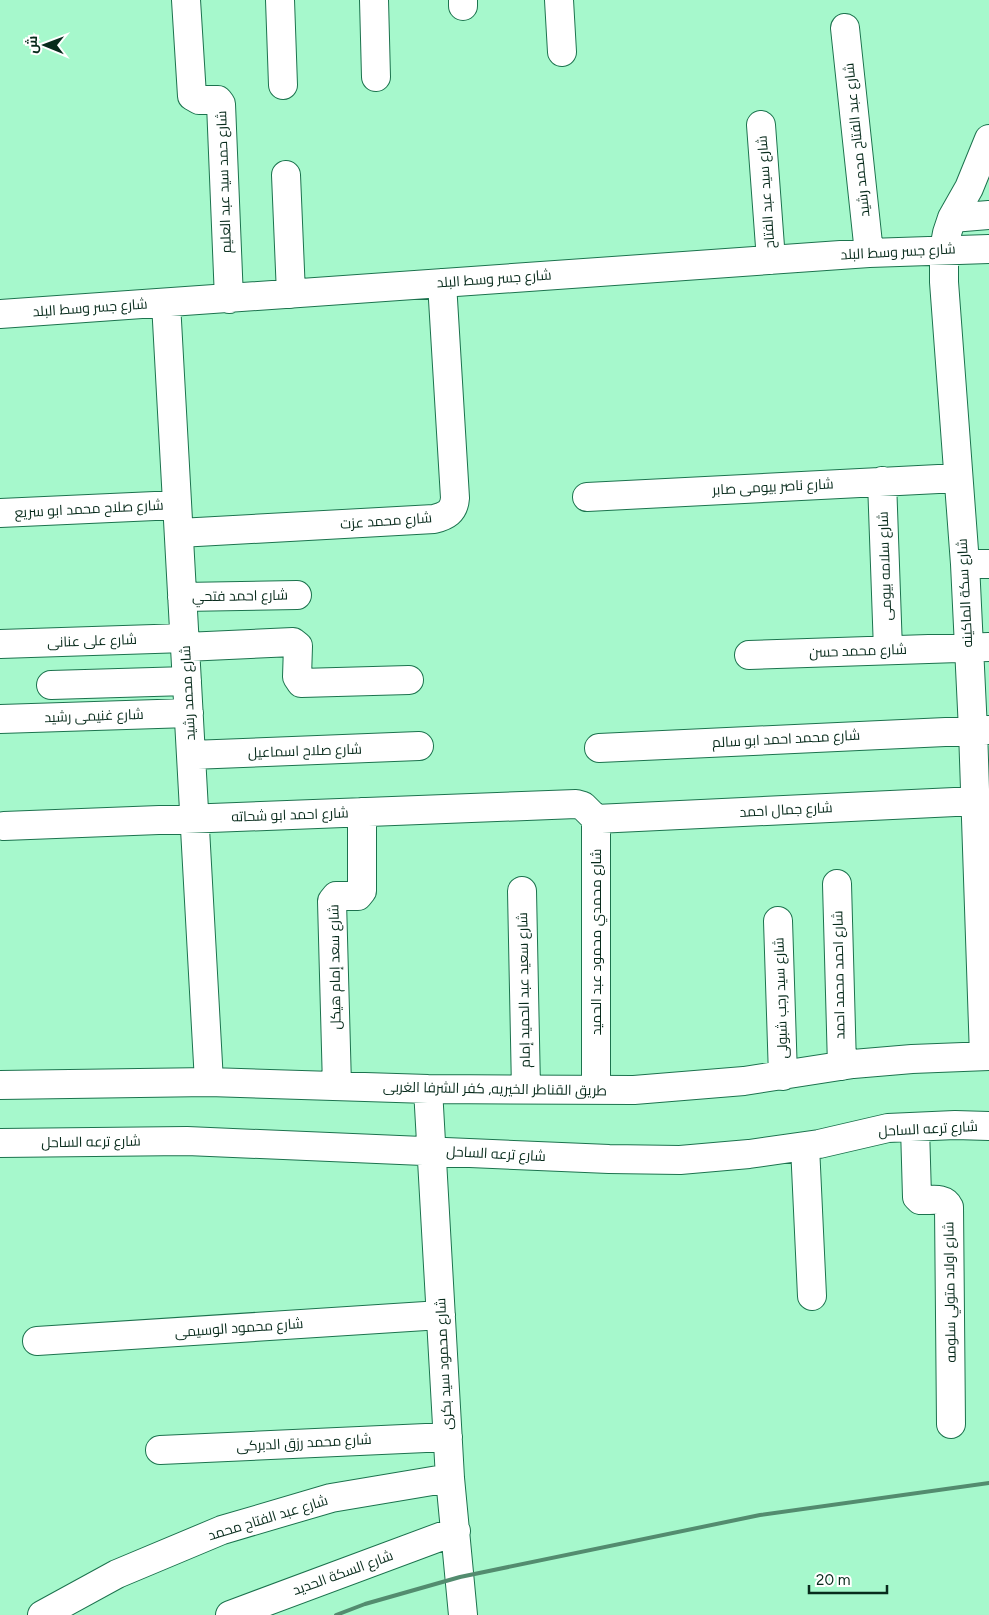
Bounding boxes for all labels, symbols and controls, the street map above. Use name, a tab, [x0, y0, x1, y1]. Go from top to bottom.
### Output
north arrow	[20, 20, 70, 70]
text: ش	[24, 36, 41, 54]
street label: شارع عبد الفتاح محمد رشيد	[840, 62, 874, 218]
street label: شارع حمد سيد عبد العليم	[213, 110, 236, 254]
street label: شارع سيد عبد الفتاح	[754, 135, 778, 249]
street label: شارع جسر وسط البلد	[840, 240, 956, 264]
street label: شارع جسر وسط البلد	[436, 267, 552, 291]
street label: شارع جسر وسط البلد	[32, 296, 148, 320]
street label: شارع ناصر بيومى صابر	[711, 475, 834, 499]
street label: شارع صلاح محمد ابو سريع	[14, 497, 164, 521]
street label: شارع محمد عزت	[340, 509, 432, 533]
street label: شارع سلامه بيومى	[875, 511, 895, 621]
street label: شارع سكة الماكينه	[954, 538, 976, 648]
street label: شارع احمد فتحي	[192, 587, 288, 608]
street label: شارع على عنانى	[47, 631, 137, 651]
street label: شارع محمد حسن	[809, 641, 907, 661]
street label: شارع محمد رشيد	[177, 645, 199, 741]
street label: شارع غنيمى رشيد	[44, 706, 144, 726]
street label: شارع محمد احمد ابو سالم	[712, 727, 860, 752]
street label: شارع صلاح اسماعيل	[248, 741, 362, 761]
street label: شارع جمال احمد	[739, 799, 833, 821]
street label: شارع احمد ابو شحاته	[231, 804, 349, 826]
street label: شارع محمدي محمود عبد الحميد	[588, 849, 608, 1035]
street label: شارع سعد إمام هيكل	[325, 904, 346, 1030]
street label: شارع احمد محمد احمد	[829, 910, 849, 1040]
street label: شارع سعيد عبد الحميد إمام	[514, 912, 535, 1068]
street label: شارع سيد رجب شبولى	[770, 937, 792, 1059]
street label: طريق القناطر الخيريه, كفر الشرفا الغربى	[383, 1079, 607, 1099]
street label: شارع ترعه الساحل	[878, 1118, 978, 1140]
street label: شارع ترعه الساحل	[41, 1133, 141, 1151]
street label: شارع ترعه الساحل	[446, 1143, 546, 1165]
street label: شارع اولاد متولي سلومه	[940, 1221, 963, 1363]
street label: شارع محمود سيد بكرى	[432, 1298, 456, 1430]
street label: شارع محمود الوسيمى	[174, 1315, 304, 1341]
street label: شارع محمد رزق الدبركى	[236, 1431, 372, 1455]
street label: شارع عبد الفتاح محمد	[206, 1492, 330, 1544]
street label: شارع السكة الحديد	[290, 1547, 396, 1599]
scale bar	[809, 1562, 886, 1594]
text: 20 m	[816, 1571, 850, 1589]

